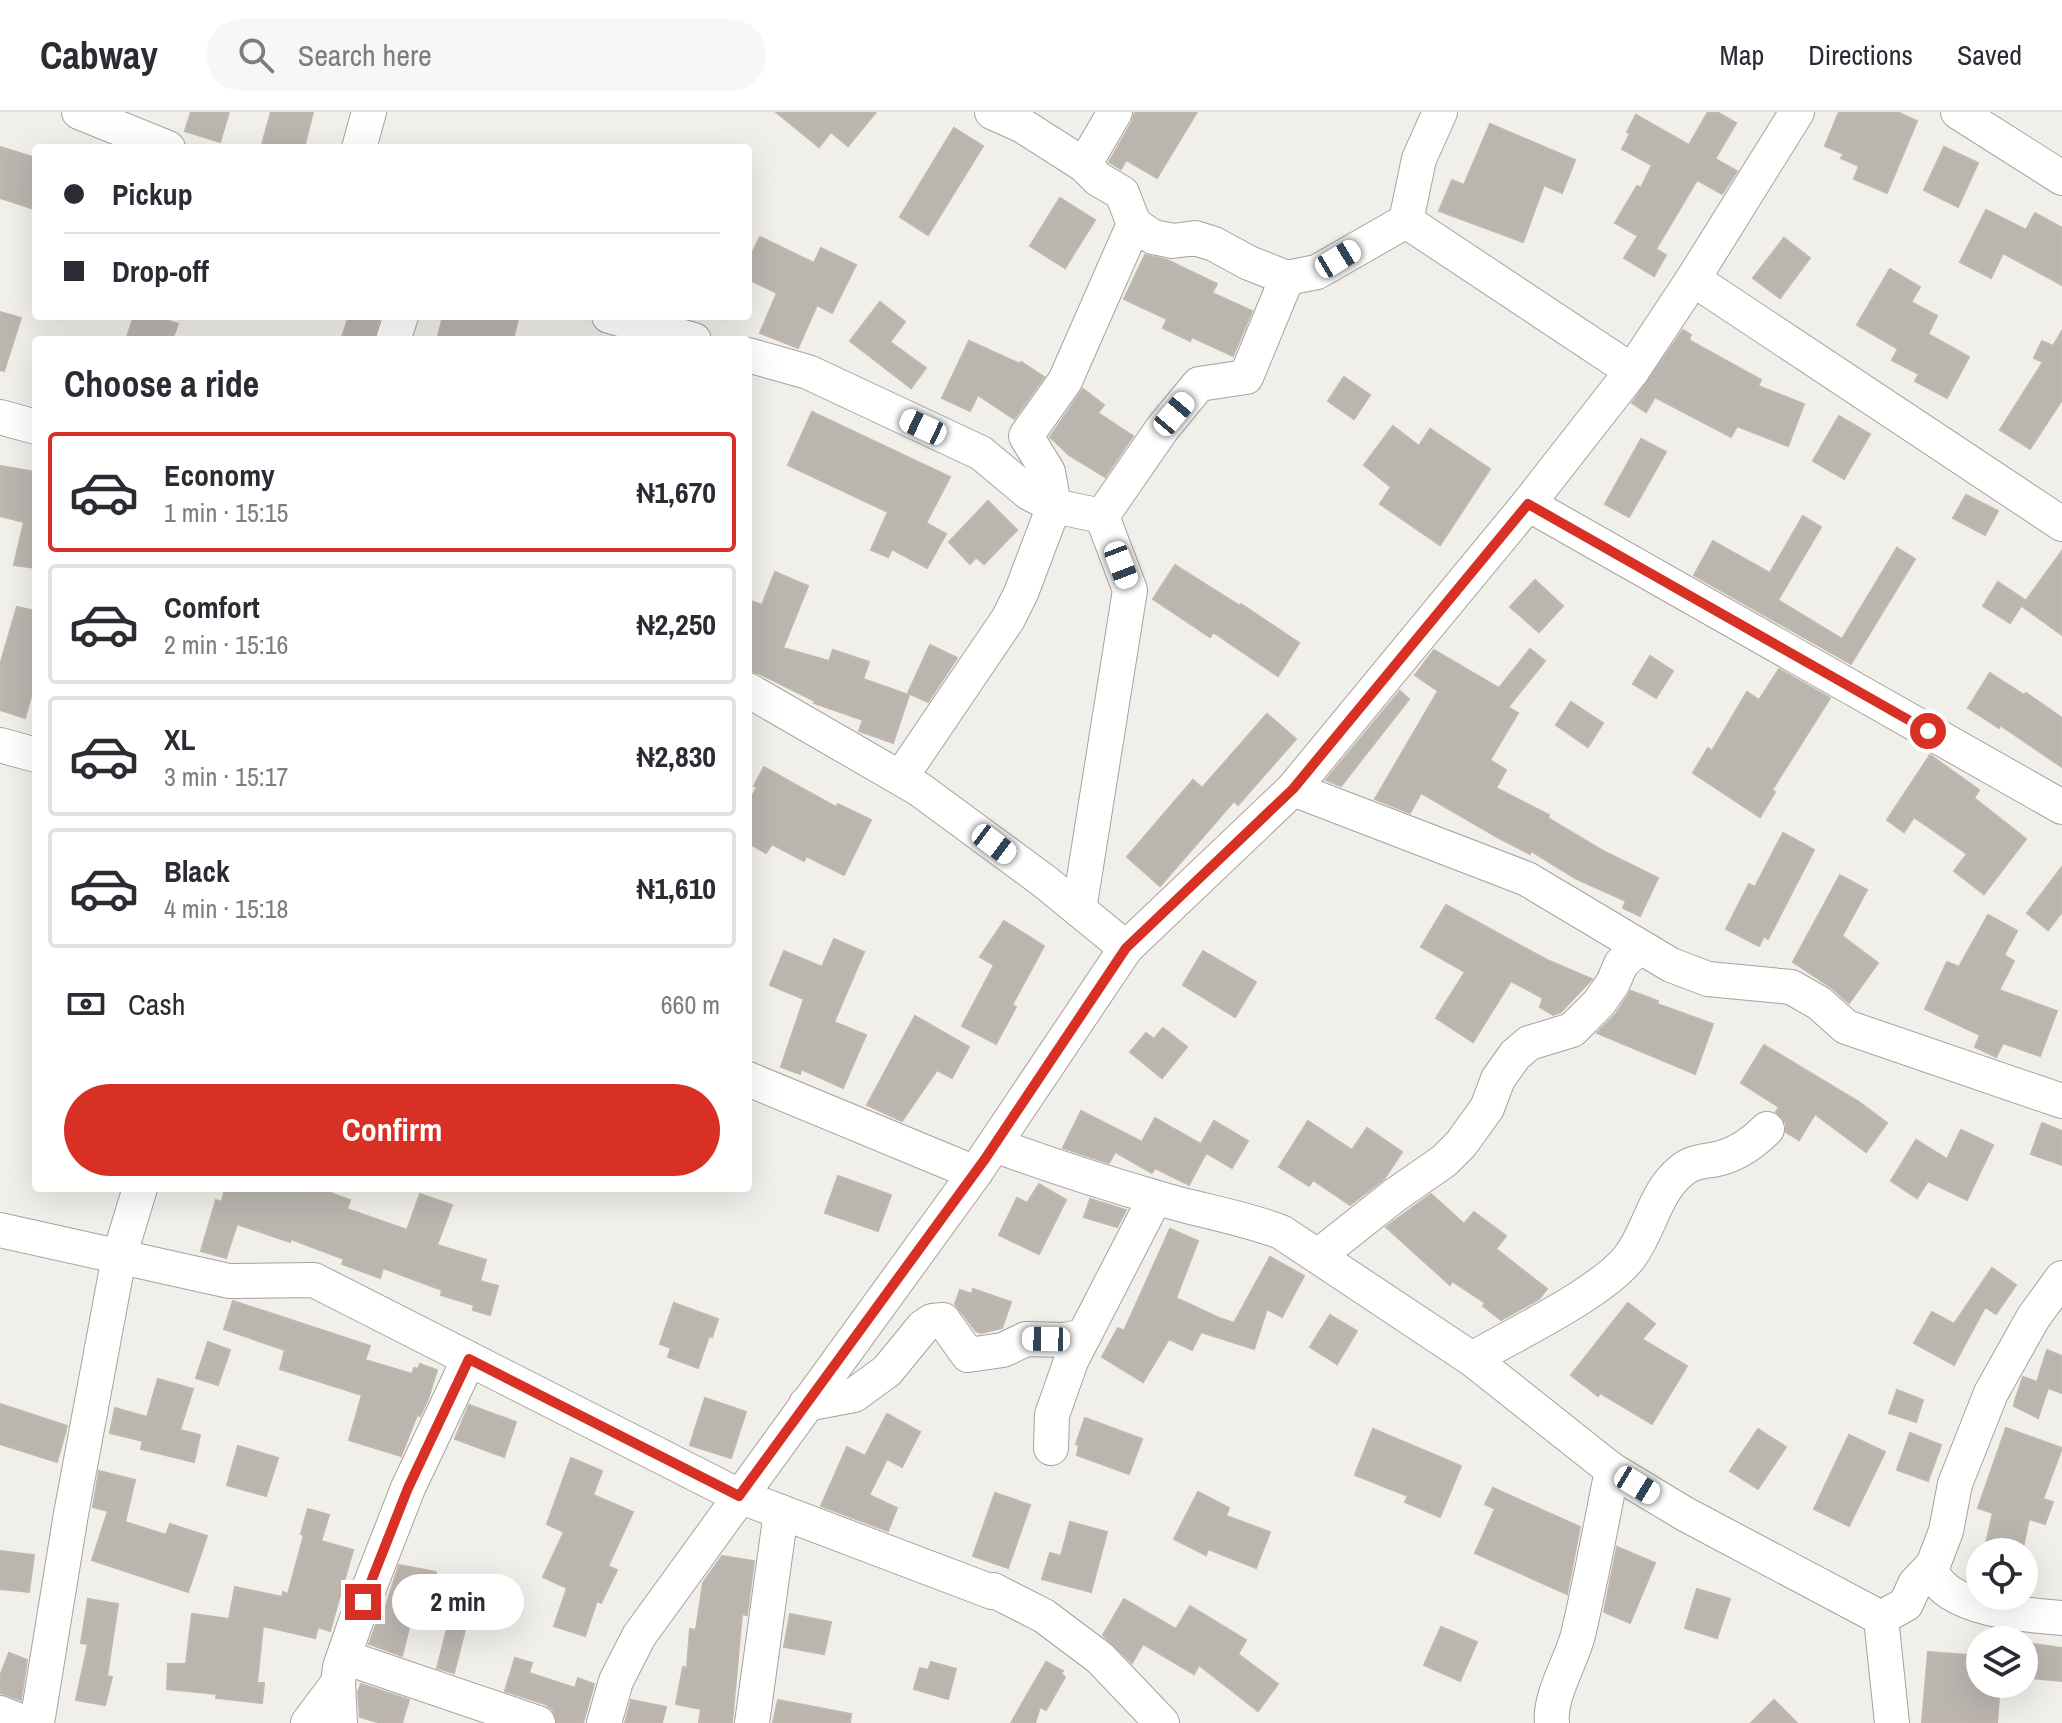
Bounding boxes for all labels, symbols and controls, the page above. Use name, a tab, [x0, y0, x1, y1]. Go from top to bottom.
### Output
search box	[206, 19, 766, 91]
text: Cabway	[40, 30, 158, 81]
icon: search	[234, 33, 278, 77]
text: Search here	[298, 35, 432, 75]
text: Map	[1720, 36, 1764, 74]
text: Directions	[1808, 36, 1913, 74]
text: Saved	[1957, 36, 2022, 74]
text: Pickup	[112, 174, 193, 214]
car	[1311, 236, 1365, 282]
text: Drop-off	[112, 251, 209, 291]
text: Choose a ride	[64, 360, 259, 408]
car	[1149, 388, 1199, 440]
car	[896, 406, 950, 448]
text: Economy	[164, 455, 275, 495]
icon: car	[68, 456, 140, 528]
text: ₦1,670	[637, 472, 716, 512]
text: 1 min · 15:15	[164, 495, 288, 530]
car	[1101, 538, 1141, 592]
text: Comfort	[164, 587, 260, 627]
icon: car	[68, 588, 140, 660]
text: ₦2,250	[637, 604, 716, 644]
text: 2 min · 15:16	[164, 627, 288, 662]
route start	[1910, 713, 1946, 749]
text: XL	[164, 719, 195, 759]
icon: car	[68, 720, 140, 792]
text: ₦2,830	[637, 736, 716, 776]
text: 3 min · 15:17	[164, 759, 288, 794]
car	[968, 820, 1020, 868]
text: Black	[164, 851, 230, 891]
icon: car	[68, 852, 140, 924]
text: ₦1,610	[637, 868, 716, 908]
text: 4 min · 15:18	[164, 891, 288, 926]
icon: cash	[64, 982, 108, 1026]
text: Cash	[128, 984, 185, 1024]
text: 660 m	[661, 987, 720, 1022]
button: Confirm	[64, 1084, 720, 1176]
car	[1022, 1327, 1070, 1351]
car	[1610, 1462, 1664, 1508]
map controls	[1966, 1538, 2038, 1698]
button: locate	[1966, 1538, 2038, 1610]
callout: 2 min	[391, 1574, 523, 1630]
route end	[345, 1584, 381, 1620]
text: 2 min	[430, 1584, 486, 1619]
button: layers	[1966, 1626, 2038, 1698]

